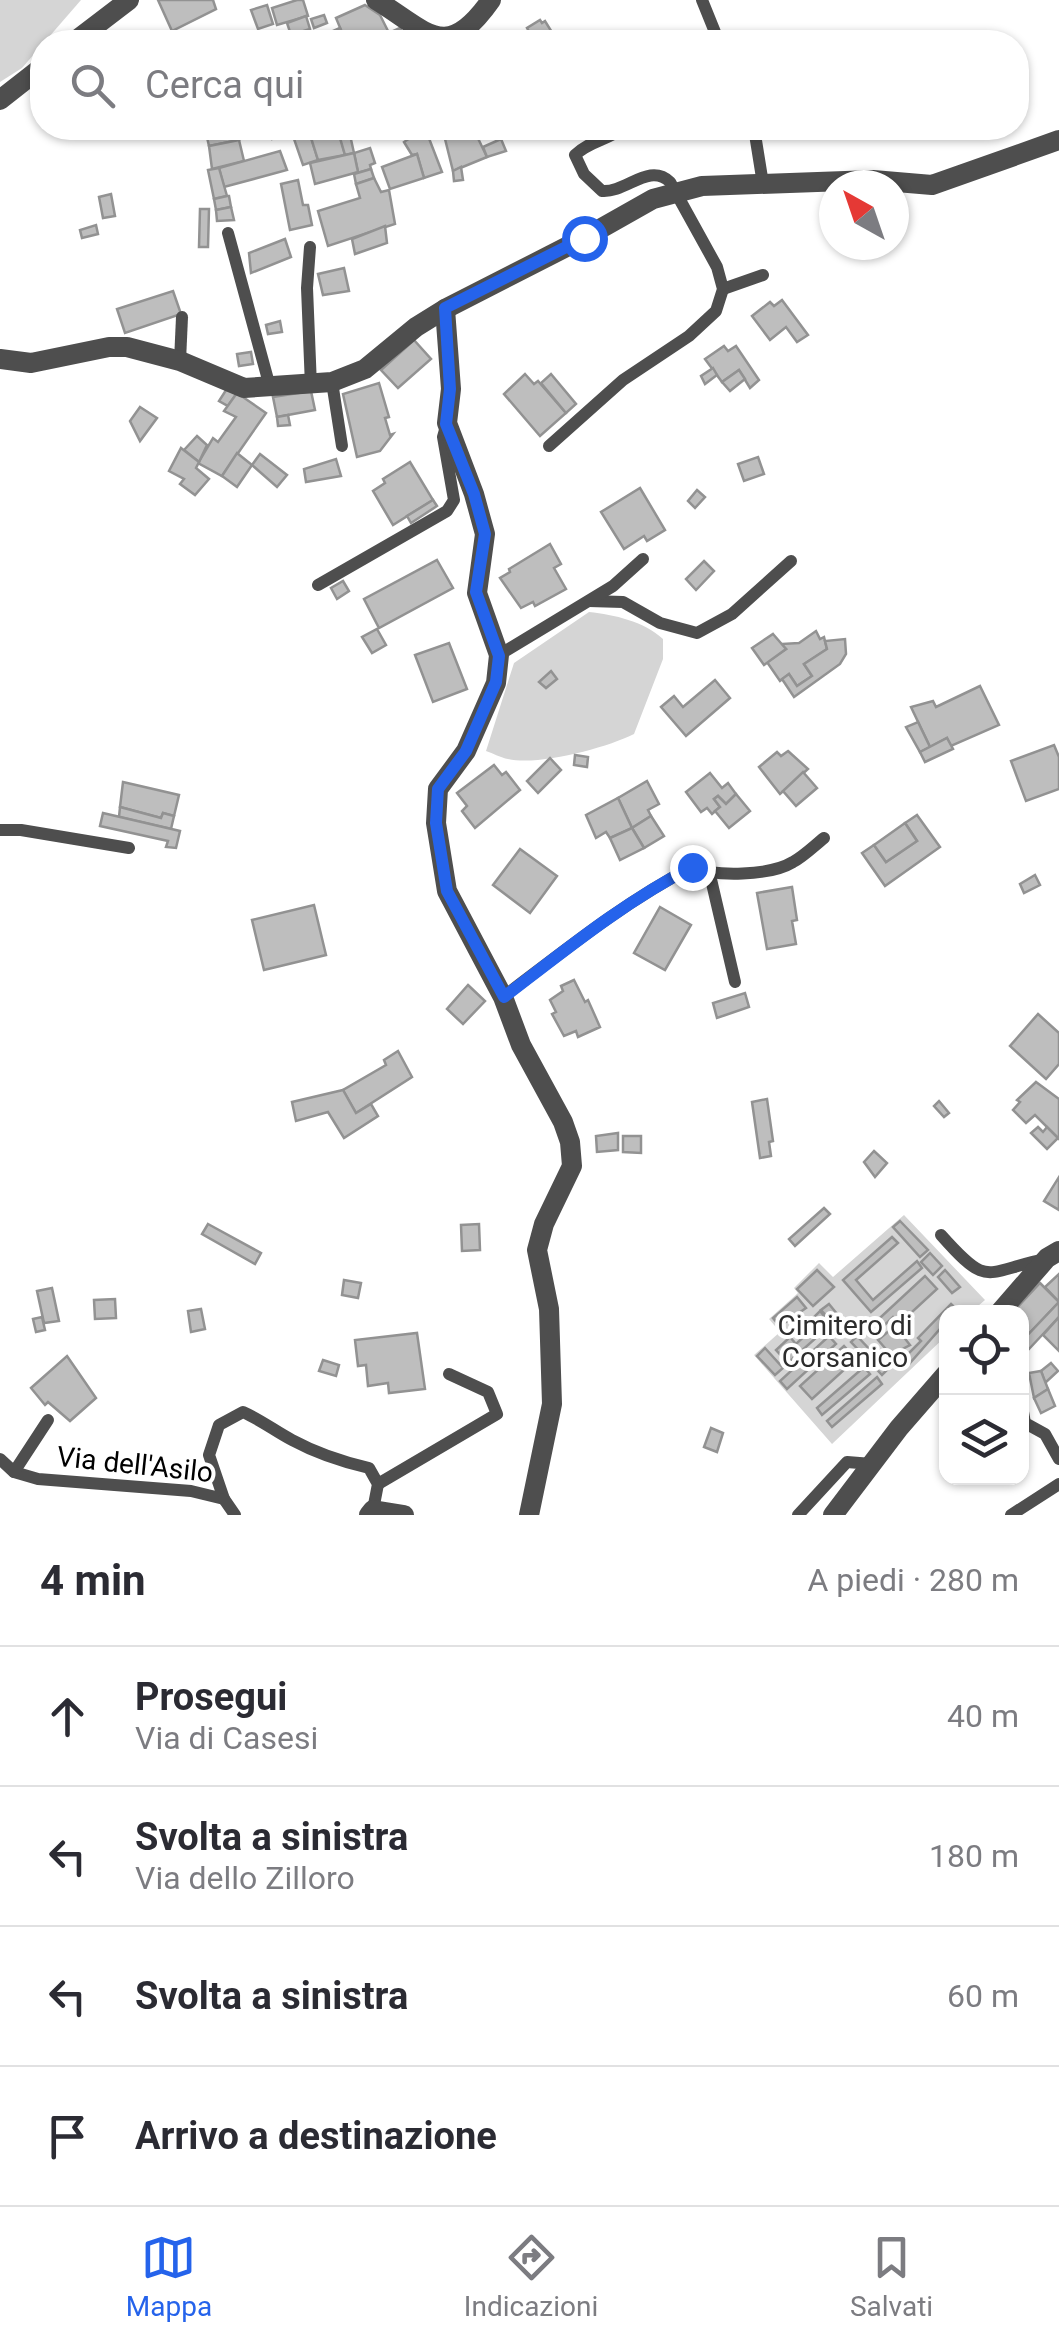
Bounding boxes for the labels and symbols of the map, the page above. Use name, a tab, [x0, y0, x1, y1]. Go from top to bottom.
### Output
north arrow	[819, 170, 909, 260]
route start	[562, 216, 608, 262]
route end	[670, 845, 716, 891]
park label: Cimitero di Corsanico	[777, 1309, 913, 1374]
street label: Via dell'Asilo	[55, 1440, 215, 1489]

